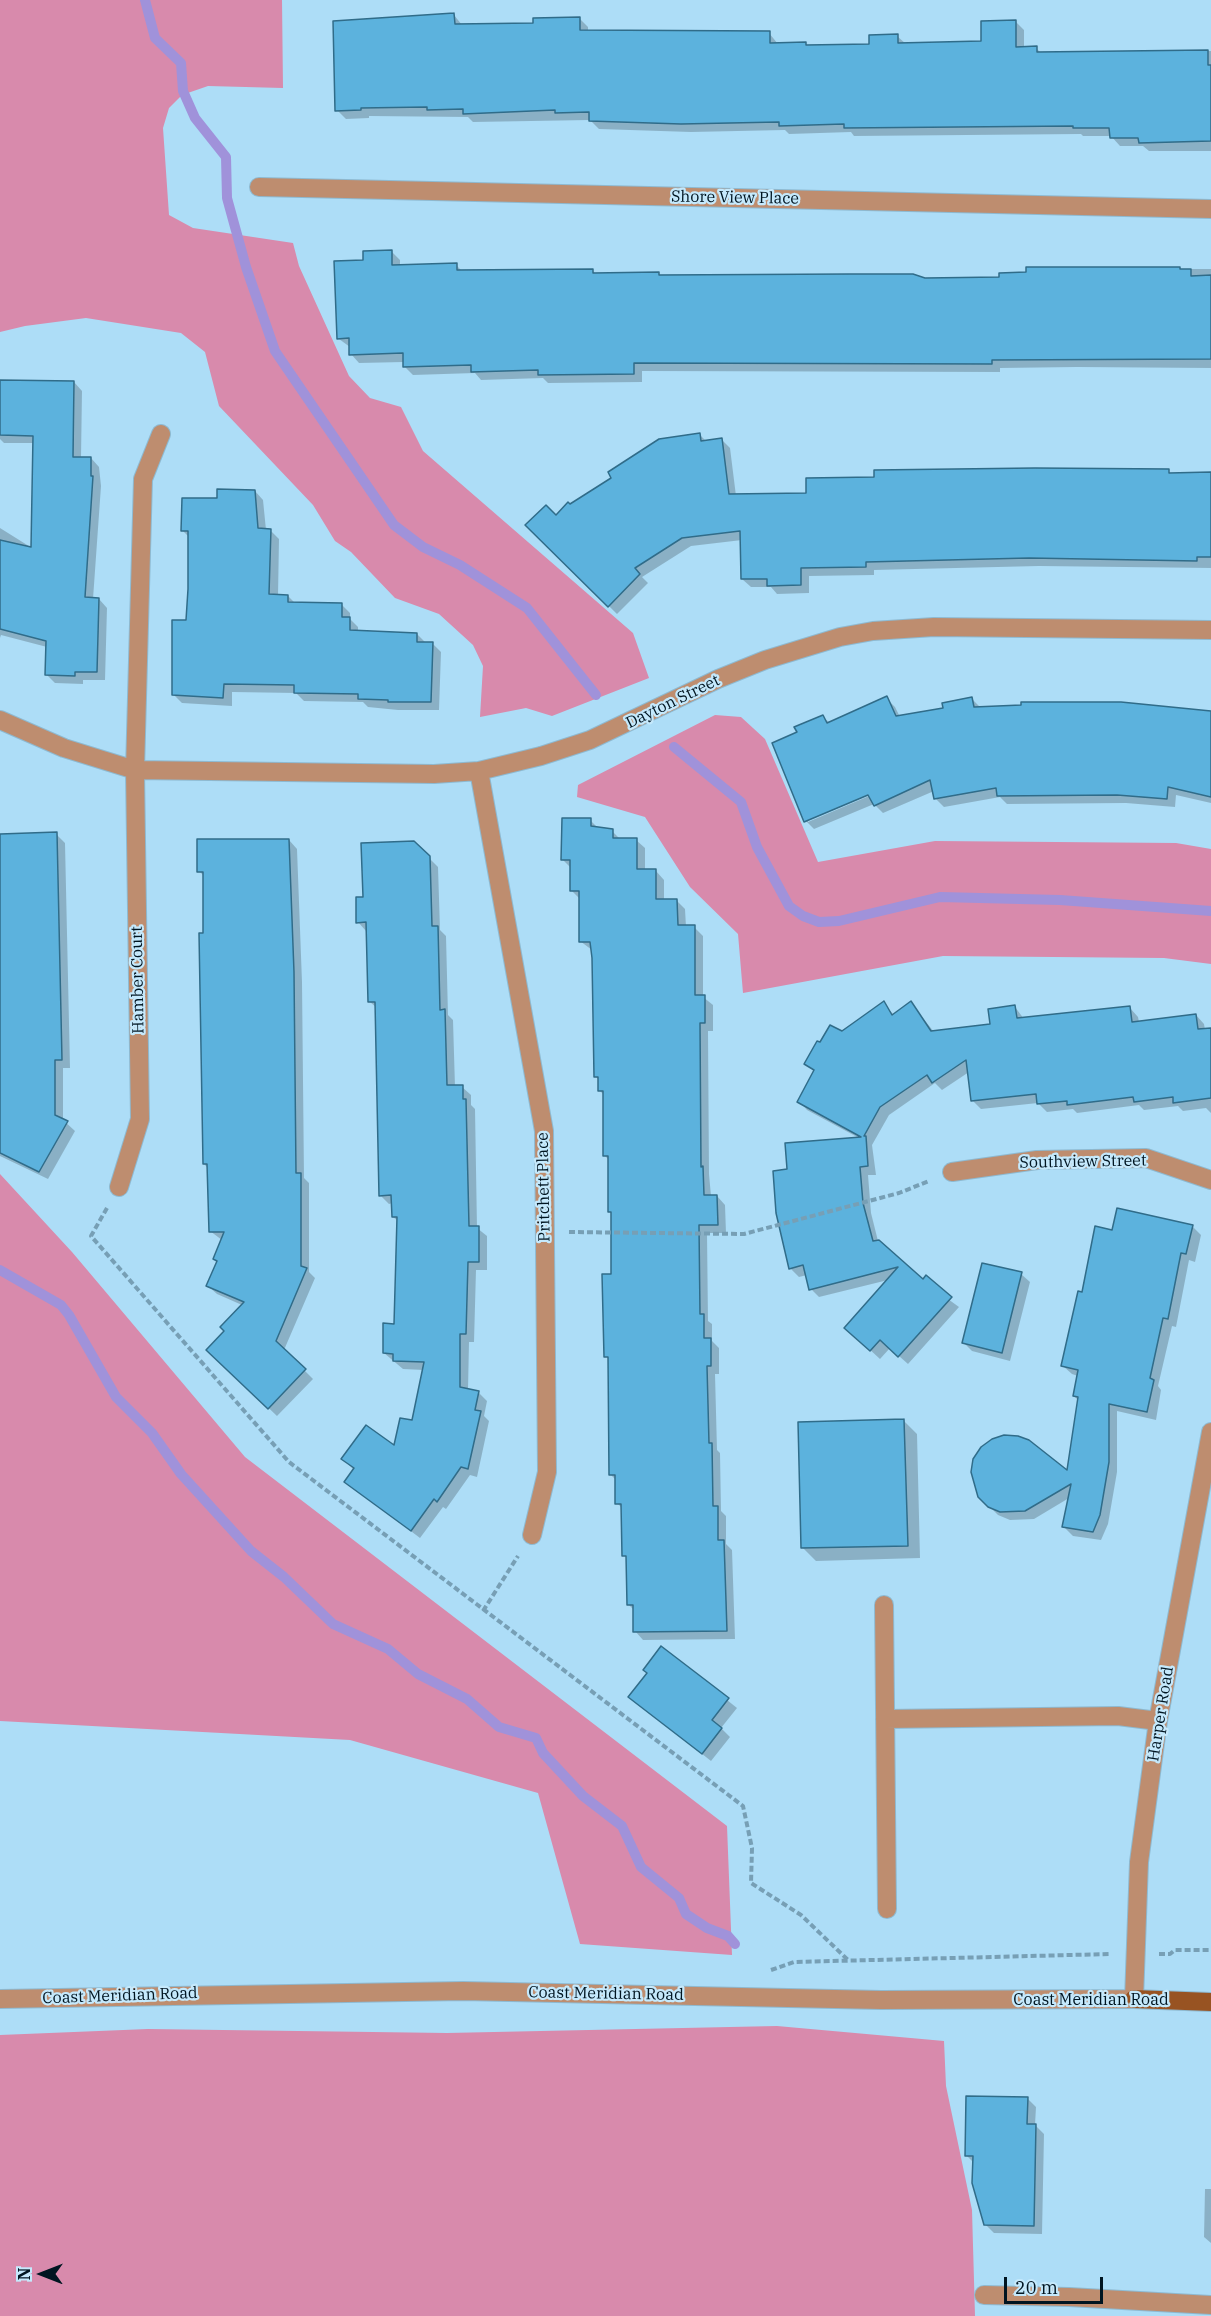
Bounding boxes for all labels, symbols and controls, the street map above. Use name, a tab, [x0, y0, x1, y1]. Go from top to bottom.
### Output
street label: Shore View Place	[671, 187, 799, 209]
street label: Dayton Street	[623, 671, 723, 733]
street label: Hamber Court	[127, 926, 149, 1034]
street label: Pritchett Place	[533, 1132, 555, 1242]
street label: Southview Street	[1019, 1151, 1147, 1173]
street label: Harper Road	[1144, 1665, 1178, 1763]
street label: Coast Meridian Road	[528, 1983, 684, 2005]
street label: Coast Meridian Road	[42, 1984, 198, 2008]
street label: Coast Meridian Road	[1013, 1990, 1169, 2010]
north arrow	[12, 2244, 72, 2304]
scale bar	[1007, 2265, 1106, 2303]
text: N	[14, 2268, 34, 2280]
text: 20 m	[1015, 2276, 1058, 2299]

